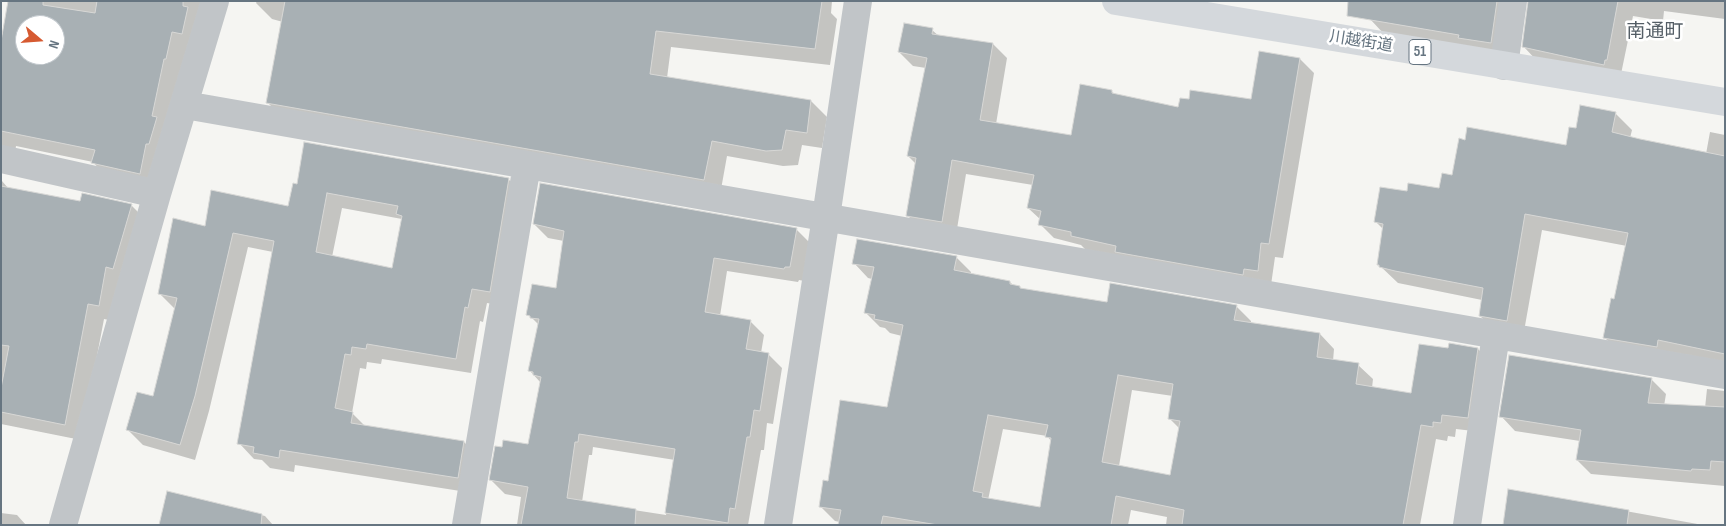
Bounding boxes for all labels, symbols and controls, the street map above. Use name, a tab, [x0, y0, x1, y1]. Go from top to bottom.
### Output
north arrow	[15, 15, 65, 65]
district label: 南通町	[1627, 21, 1683, 43]
street label: 川越街道	[1328, 28, 1394, 56]
text: N	[45, 38, 63, 51]
road number: 51	[1409, 40, 1431, 64]

